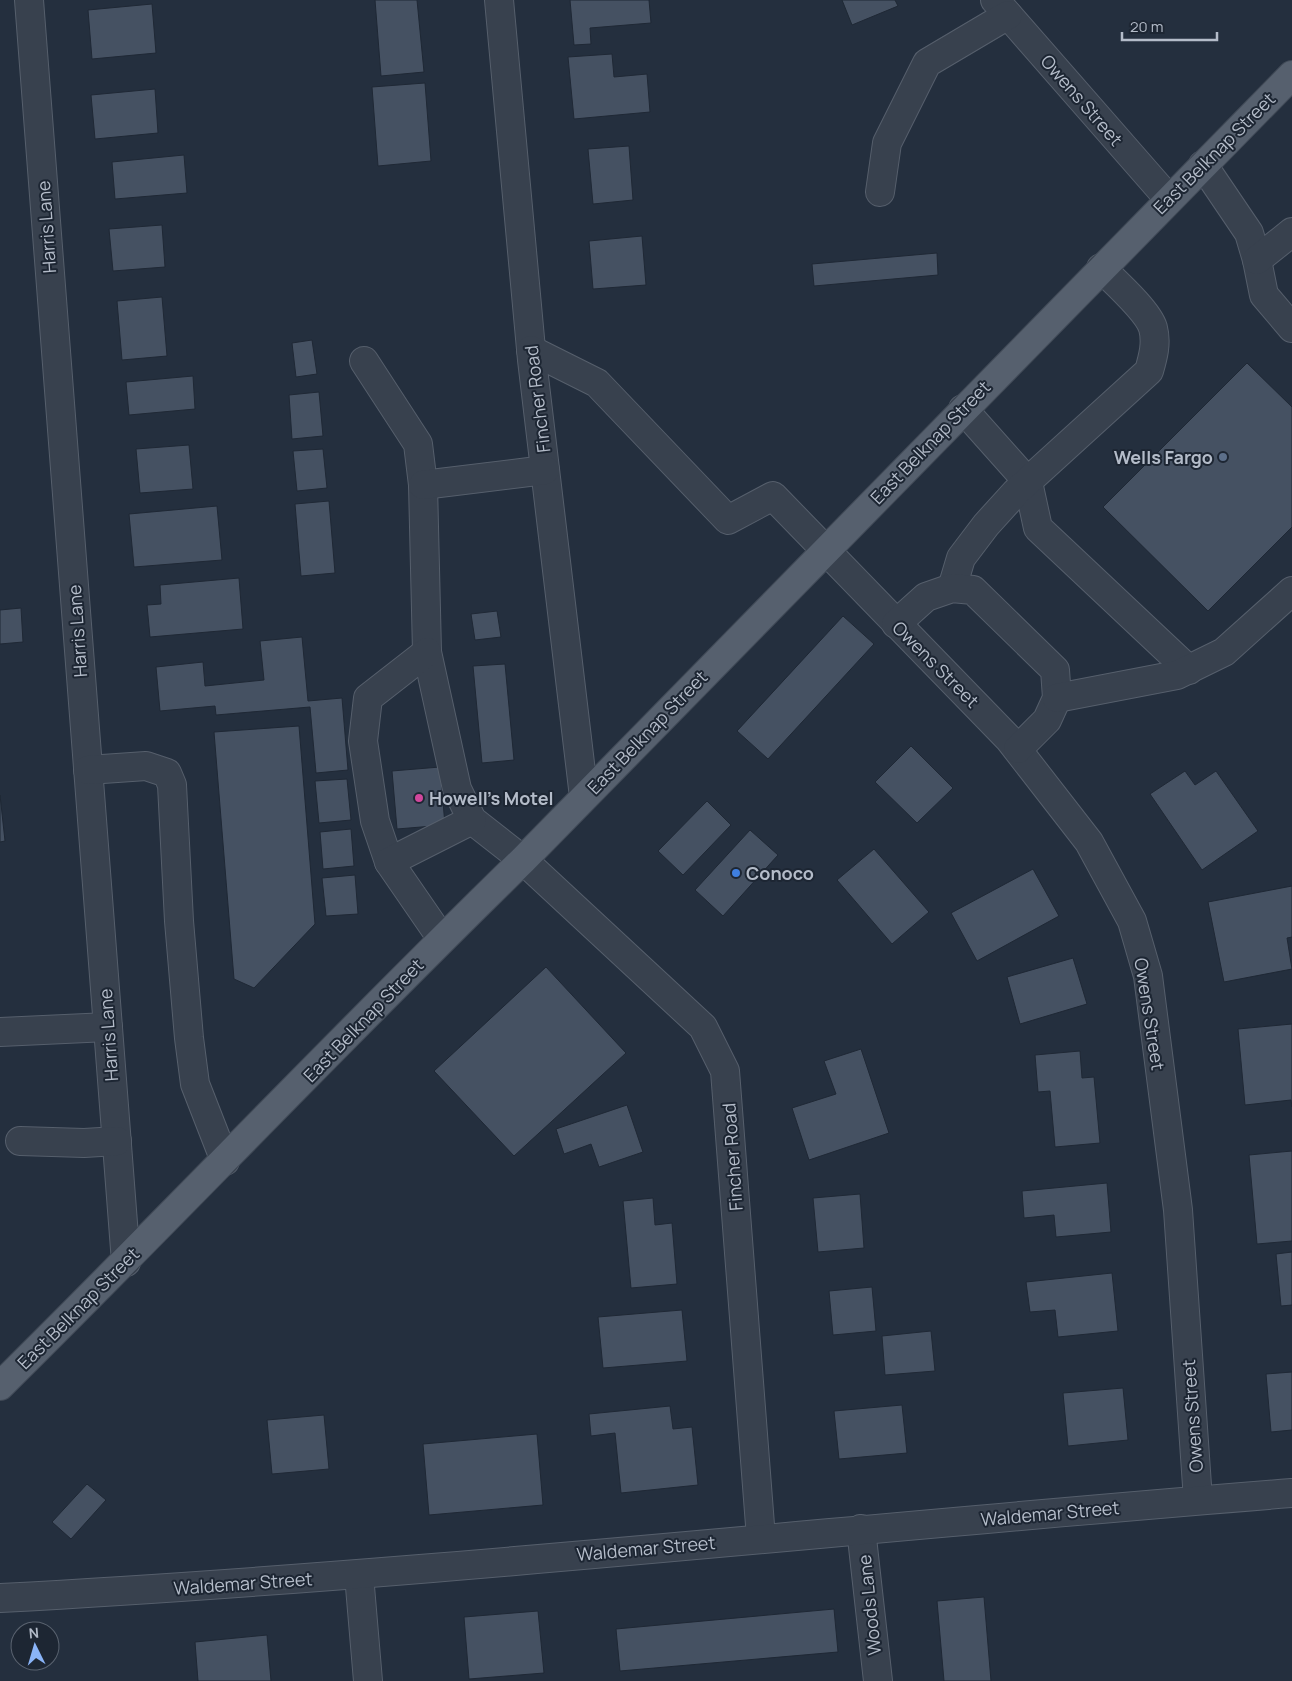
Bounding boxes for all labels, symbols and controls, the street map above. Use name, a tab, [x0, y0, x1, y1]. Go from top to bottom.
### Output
scale bar	[1122, 10, 1217, 42]
text: 20 m	[1130, 16, 1163, 37]
street label: Owens Street	[1036, 49, 1128, 151]
street label: East Belknap Street	[1148, 87, 1280, 219]
street label: Harris Lane	[31, 180, 61, 274]
street label: Fincher Road	[519, 344, 555, 454]
street label: East Belknap Street	[865, 375, 995, 509]
place label: Wells Fargo	[1114, 445, 1213, 469]
marker: Wells Fargo	[1217, 451, 1229, 463]
street label: Harris Lane	[62, 584, 92, 678]
street label: Owens Street	[887, 615, 985, 713]
street label: East Belknap Street	[582, 665, 712, 799]
place label: Howell's Motel	[429, 786, 554, 810]
marker: Howell's Motel	[413, 792, 425, 804]
place label: Conoco	[746, 861, 814, 885]
marker: Conoco	[730, 867, 742, 879]
street label: East Belknap Street	[298, 953, 428, 1087]
street label: Owens Street	[1129, 956, 1171, 1072]
street label: Harris Lane	[93, 988, 123, 1082]
street label: Fincher Road	[716, 1102, 748, 1212]
street label: East Belknap Street	[12, 1242, 144, 1374]
street label: Owens Street	[1176, 1359, 1208, 1473]
street label: Waldemar Street	[980, 1495, 1120, 1531]
street label: Waldemar Street	[576, 1530, 716, 1566]
street label: Woods Lane	[852, 1553, 886, 1657]
street label: Waldemar Street	[173, 1566, 313, 1600]
north arrow	[10, 1621, 60, 1671]
text: N	[28, 1623, 40, 1642]

